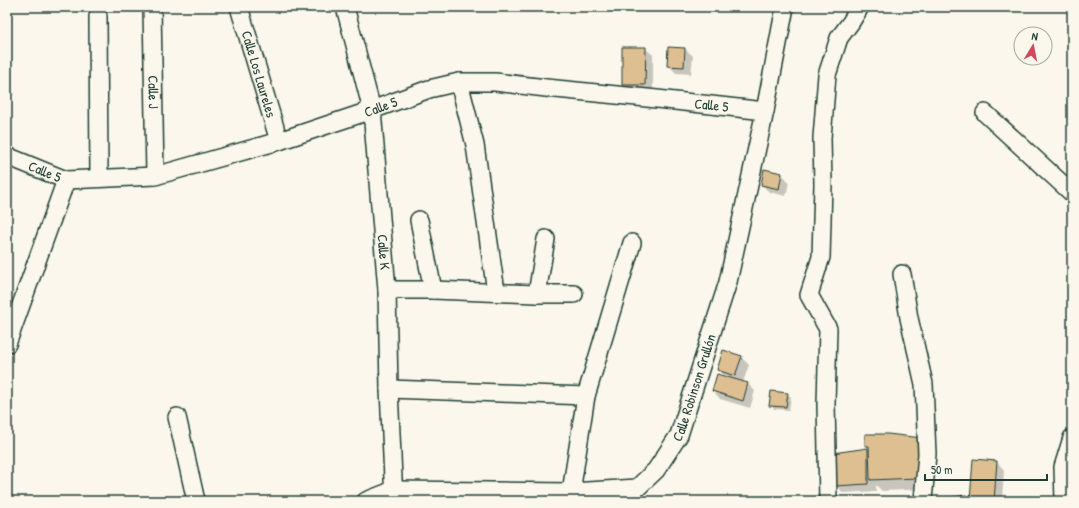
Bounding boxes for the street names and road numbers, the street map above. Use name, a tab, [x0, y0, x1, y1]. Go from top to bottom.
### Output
street label: Calle Los Laureles	[238, 28, 281, 120]
street label: Calle J	[144, 75, 164, 109]
street label: Calle 5	[362, 91, 400, 121]
street label: Calle 5	[694, 93, 730, 116]
street label: Calle 5	[26, 156, 65, 186]
street label: Calle K	[373, 234, 395, 271]
street label: Calle Robinson Grullón	[667, 331, 720, 445]

